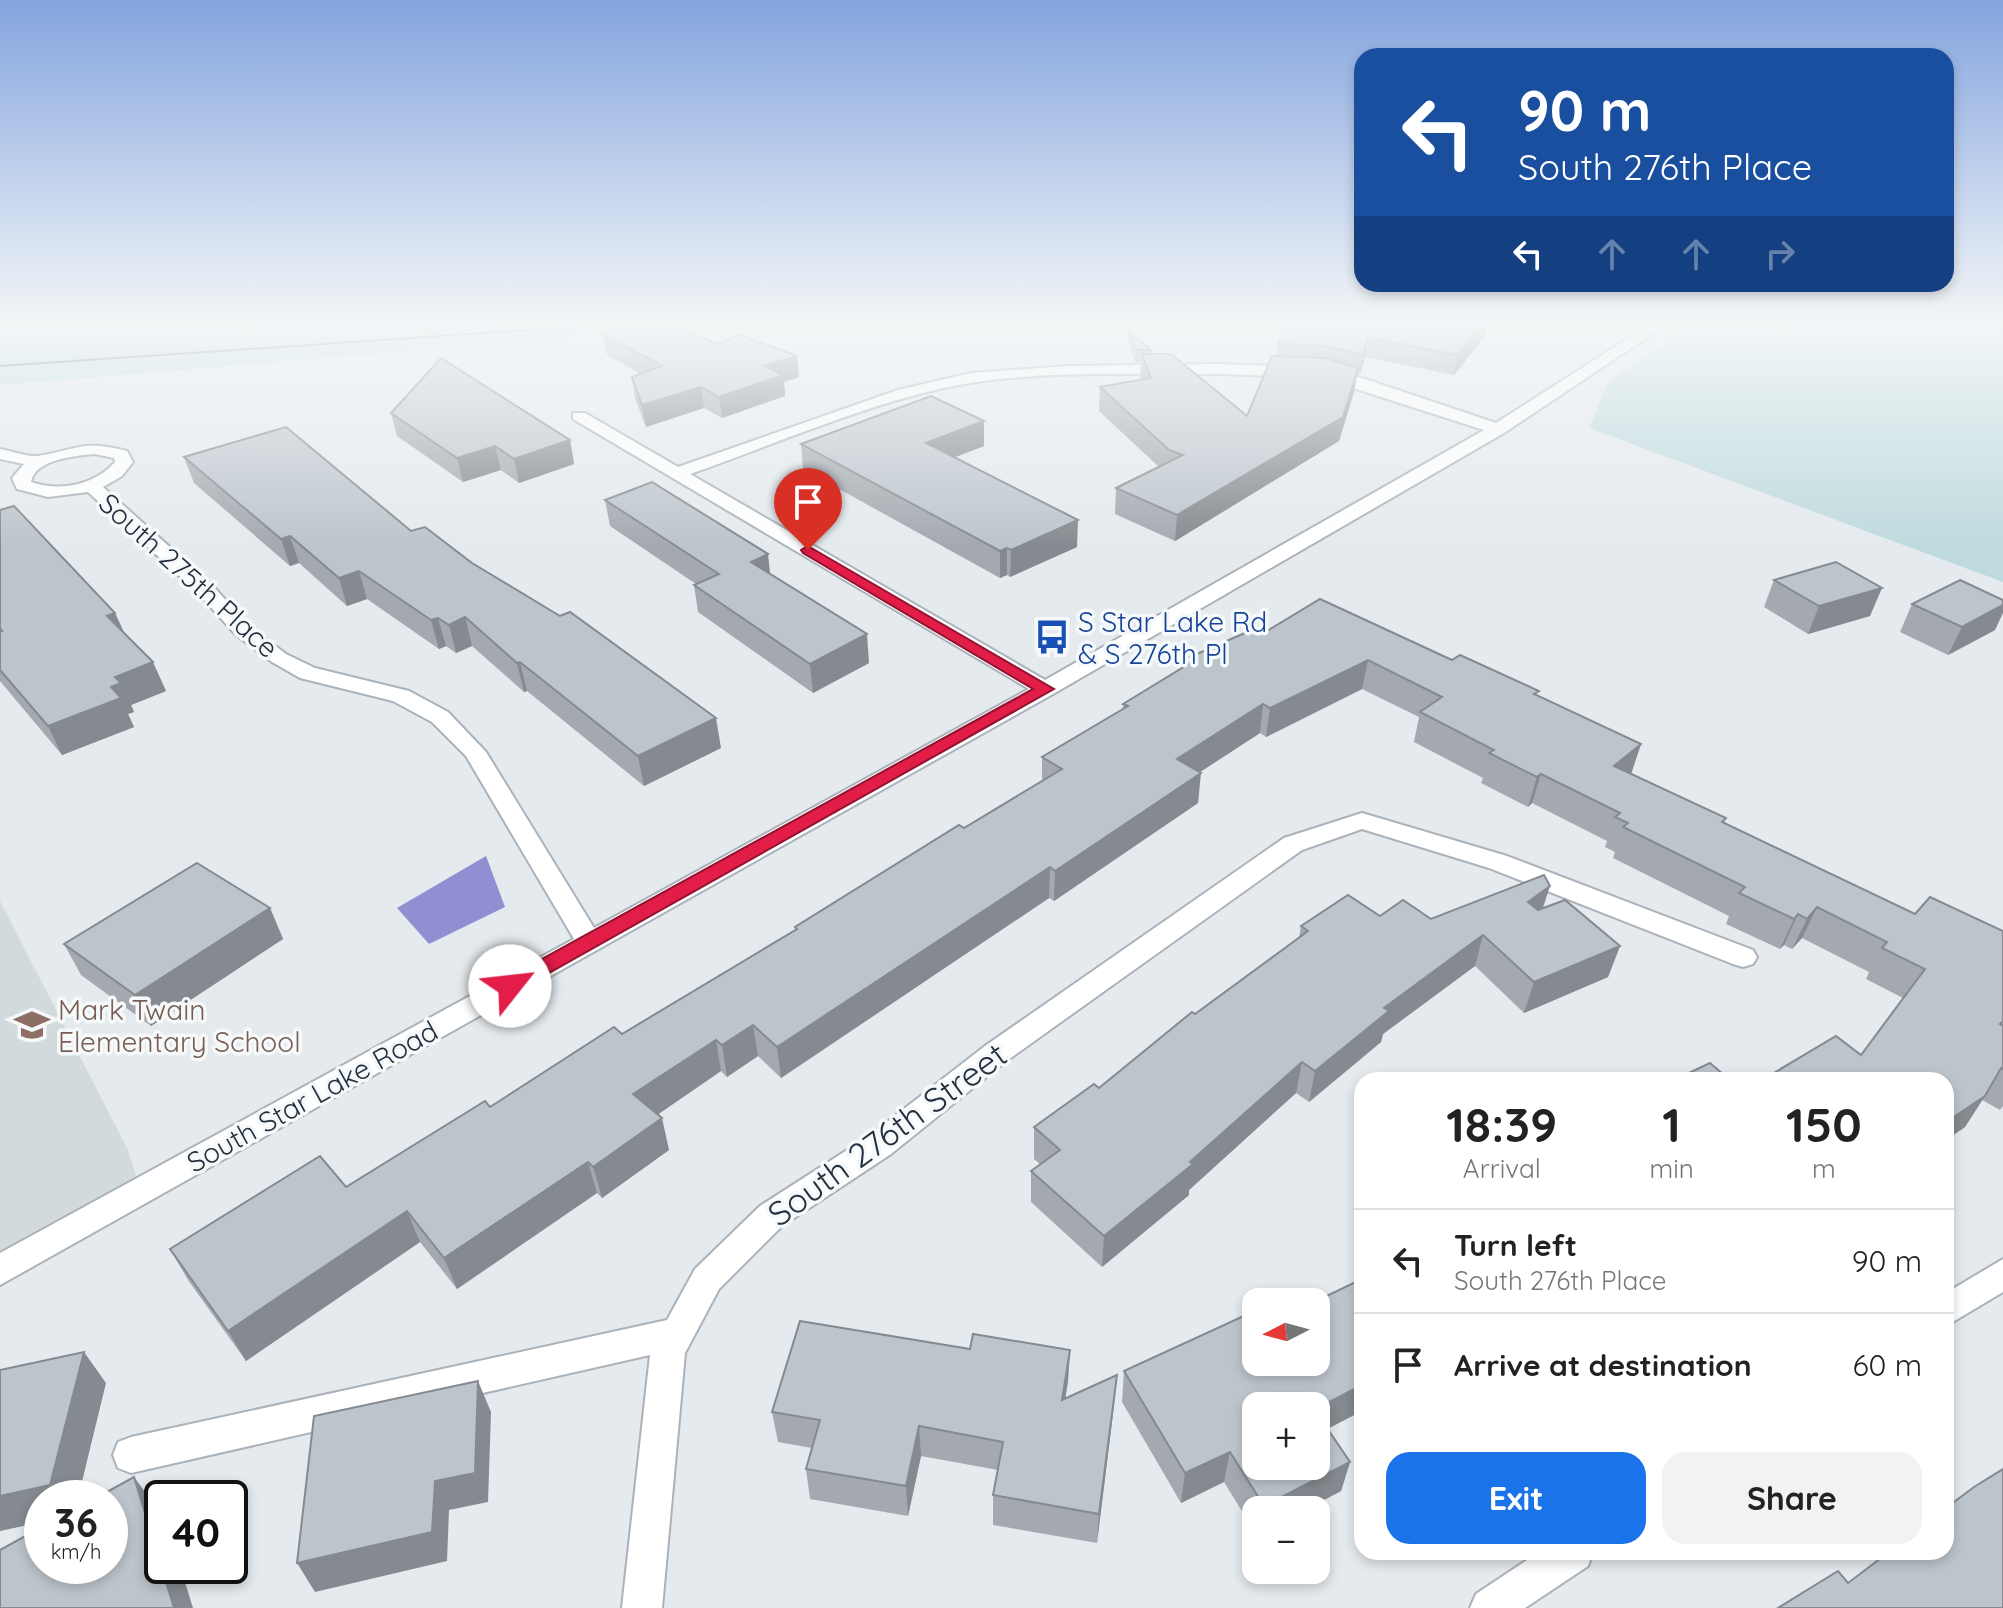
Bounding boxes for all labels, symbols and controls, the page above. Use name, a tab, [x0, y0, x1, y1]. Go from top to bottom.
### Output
text: 90 m	[1518, 75, 1652, 145]
icon: left	[1386, 80, 1490, 184]
text: South 276th Place	[1518, 144, 1812, 189]
icon: left	[1506, 232, 1550, 276]
icon: ahead	[1590, 232, 1634, 276]
icon: ahead	[1674, 232, 1718, 276]
icon: right	[1758, 232, 1802, 276]
pin	[774, 468, 842, 550]
icon: arrive	[786, 480, 830, 524]
street label: South 275th Place	[92, 485, 286, 665]
place label: S Star Lake Rd & S 276th Pl	[1078, 604, 1267, 671]
bus stop icon: S Star Lake Rd & S 276th Pl	[1033, 618, 1071, 656]
position arrow	[468, 944, 552, 1028]
place label: Mark Twain Elementary School	[58, 992, 301, 1059]
school or university icon: Mark Twain Elementary School	[13, 1006, 51, 1044]
street label: South Star Lake Road	[180, 1012, 444, 1180]
street label: South 276th Street	[759, 1033, 1015, 1235]
text: 18:39	[1446, 1094, 1557, 1154]
text: 1	[1662, 1094, 1681, 1154]
text: 150	[1786, 1094, 1862, 1154]
text: Arrival	[1463, 1152, 1541, 1185]
text: min	[1650, 1152, 1694, 1185]
text: m	[1812, 1152, 1836, 1185]
text: Turn left	[1454, 1226, 1577, 1264]
icon: left	[1386, 1239, 1430, 1283]
text: 90 m	[1852, 1242, 1922, 1280]
text: South 276th Place	[1454, 1264, 1666, 1297]
north arrow	[1242, 1288, 1330, 1376]
map controls	[1242, 1288, 1330, 1584]
icon: arrive	[1386, 1343, 1430, 1387]
text: Arrive at destination	[1454, 1346, 1752, 1384]
text: 60 m	[1852, 1346, 1922, 1384]
button: +	[1242, 1392, 1330, 1480]
button: Exit	[1386, 1452, 1646, 1544]
button: Share	[1662, 1452, 1922, 1544]
speed limit sign: 40	[144, 1480, 248, 1584]
button: −	[1242, 1496, 1330, 1584]
text: 36	[54, 1497, 98, 1547]
text: km/h	[51, 1539, 101, 1564]

